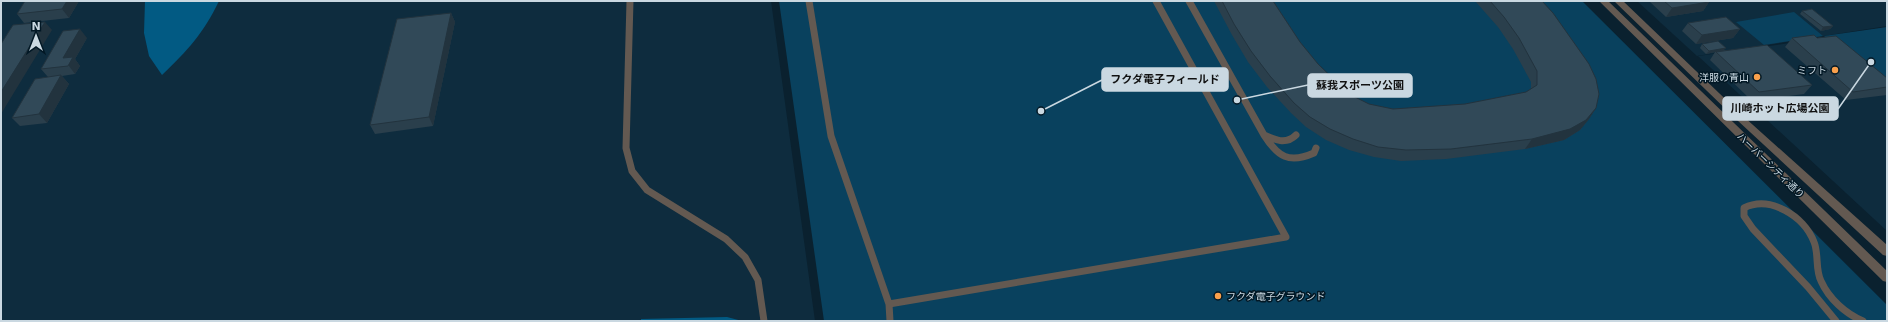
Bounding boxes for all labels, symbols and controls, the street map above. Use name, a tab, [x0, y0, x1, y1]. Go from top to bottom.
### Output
north arrow	[16, 16, 56, 56]
text: N	[31, 20, 41, 33]
place label: ミフト	[1797, 65, 1827, 76]
marker: ミフト	[1830, 65, 1840, 75]
callout: フクダ電子フィールド	[1102, 68, 1228, 91]
place label: 洋服の青山	[1699, 72, 1749, 83]
marker: 洋服の青山	[1752, 72, 1762, 82]
text: フクダ電子フィールド	[1110, 73, 1220, 86]
callout: 蘇我スポーツ公園	[1308, 74, 1412, 97]
text: 蘇我スポーツ公園	[1316, 79, 1404, 92]
callout: 川崎ホット広場公園	[1723, 97, 1838, 120]
text: 川崎ホット広場公園	[1731, 102, 1830, 115]
street label: ハーバーシティ通り	[1735, 130, 1807, 200]
marker: フクダ電子グラウンド	[1213, 291, 1223, 301]
place label: フクダ電子グラウンド	[1226, 291, 1326, 302]

